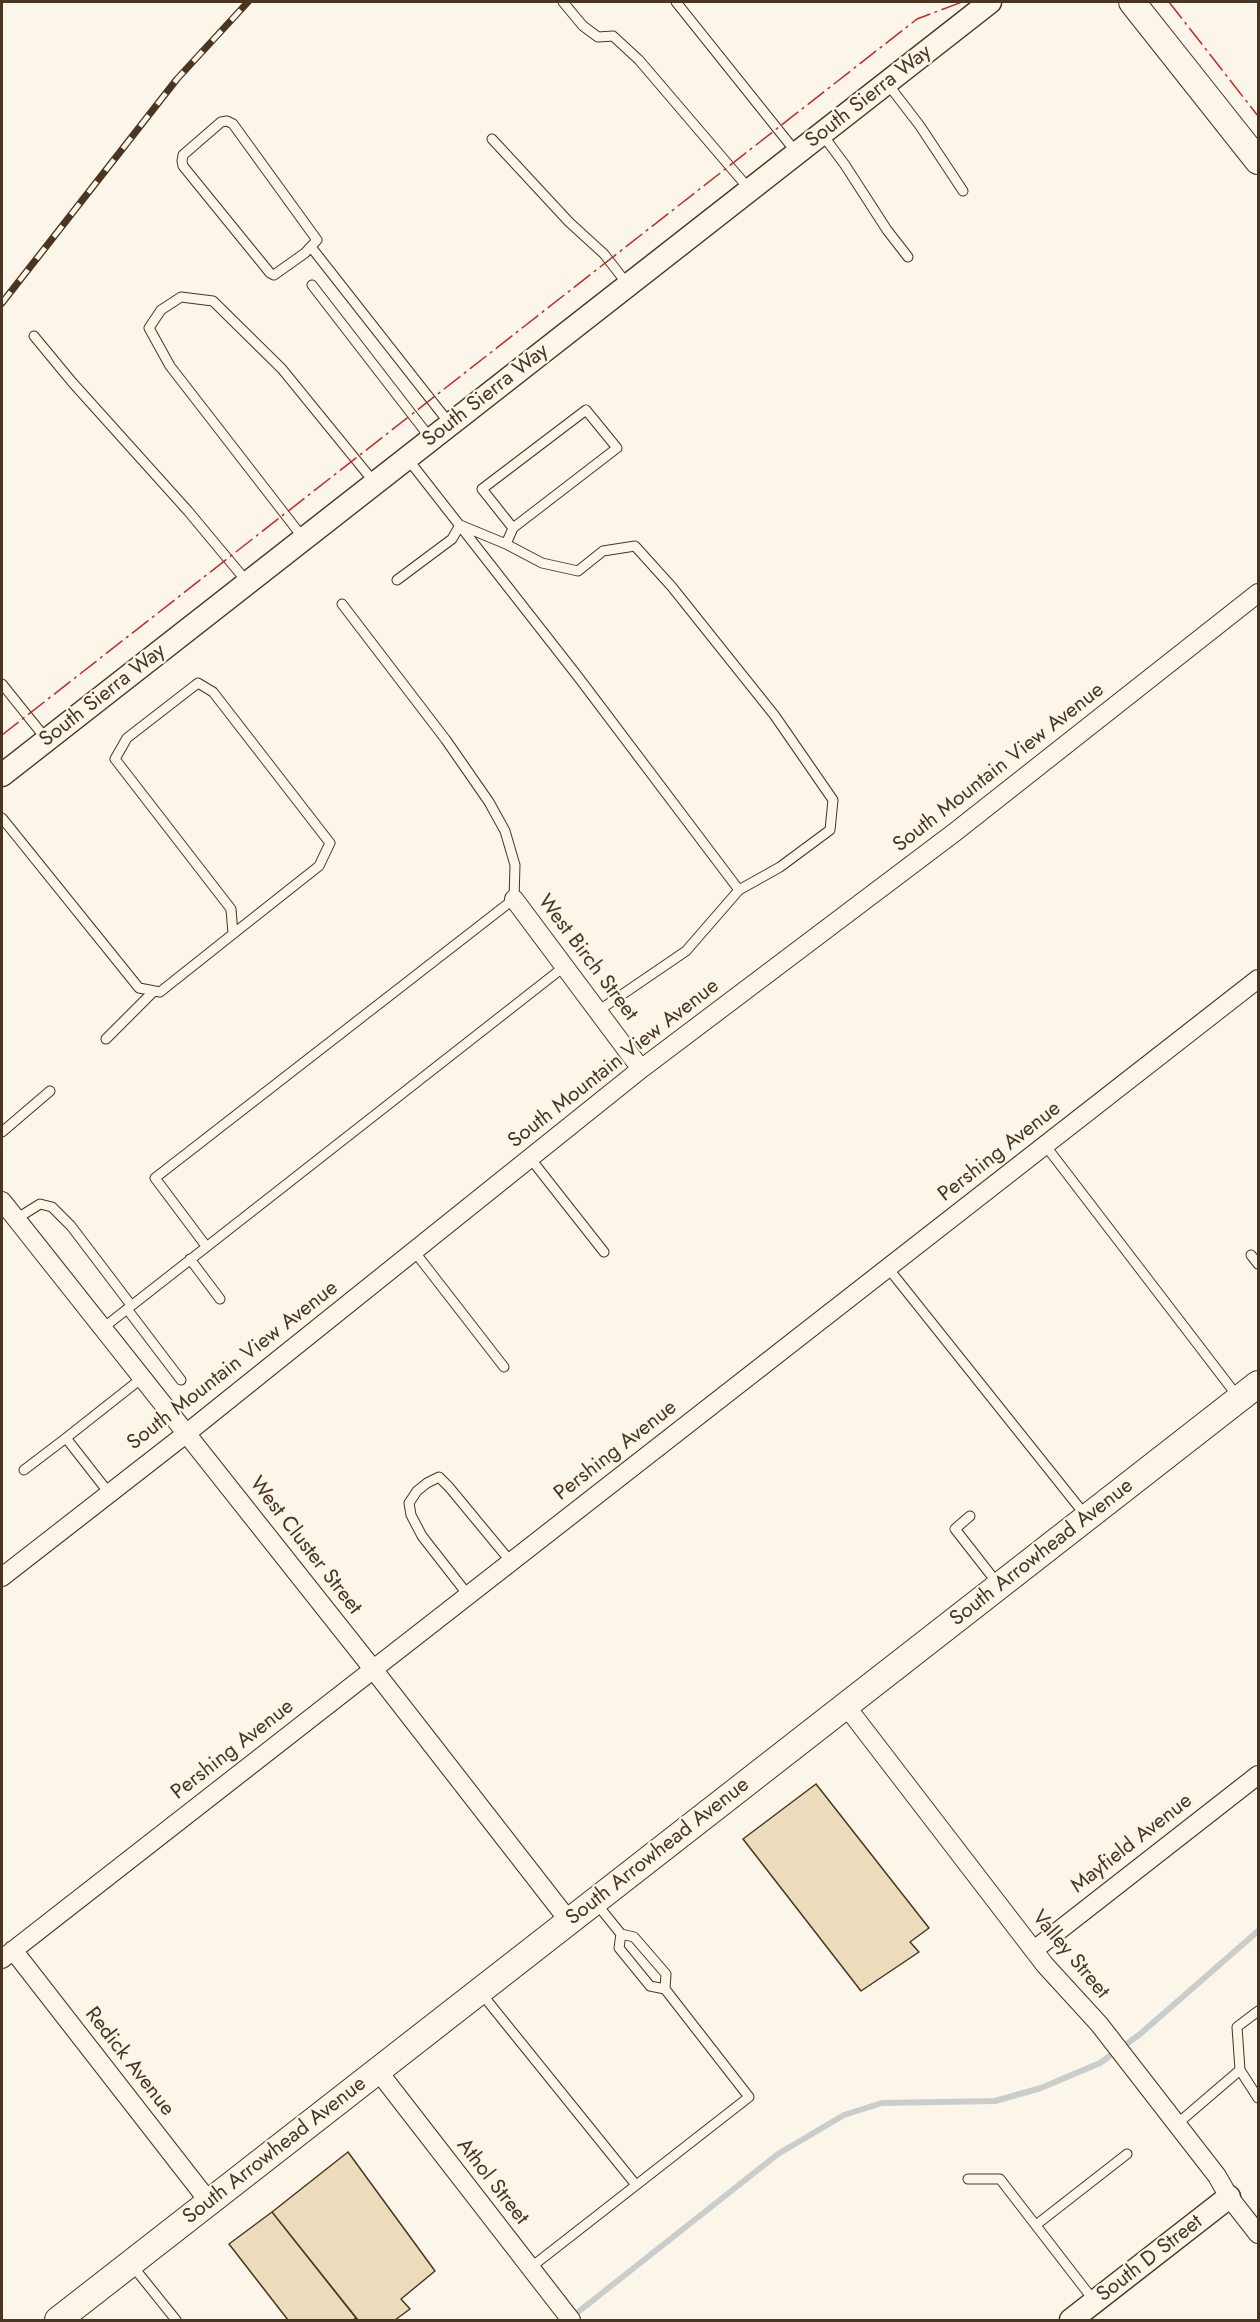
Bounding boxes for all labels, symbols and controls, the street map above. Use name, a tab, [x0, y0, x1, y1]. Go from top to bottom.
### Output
street label: South Sierra Way	[801, 40, 937, 154]
street label: South Sierra Way	[418, 339, 554, 453]
street label: South Sierra Way	[35, 639, 171, 753]
street label: South Mountain View Avenue	[889, 678, 1109, 858]
street label: West Birch Street	[531, 890, 643, 1026]
street label: South Mountain View Avenue	[504, 974, 724, 1154]
street label: Pershing Avenue	[934, 1096, 1066, 1208]
street label: South Mountain View Avenue	[123, 1276, 343, 1456]
street label: Pershing Avenue	[550, 1395, 682, 1507]
street label: West Cluster Street	[243, 1472, 367, 1620]
street label: South Arrowhead Avenue	[945, 1474, 1139, 1632]
street label: Pershing Avenue	[167, 1694, 299, 1806]
street label: South Arrowhead Avenue	[561, 1773, 755, 1931]
street label: Mayfield Avenue	[1066, 1789, 1198, 1899]
street label: Valley Street	[1026, 1906, 1114, 2004]
street label: Redick Avenue	[79, 2003, 179, 2121]
street label: South Arrowhead Avenue	[178, 2072, 372, 2230]
street label: Athol Street	[450, 2134, 534, 2230]
street label: South D Street	[1092, 2210, 1208, 2308]

